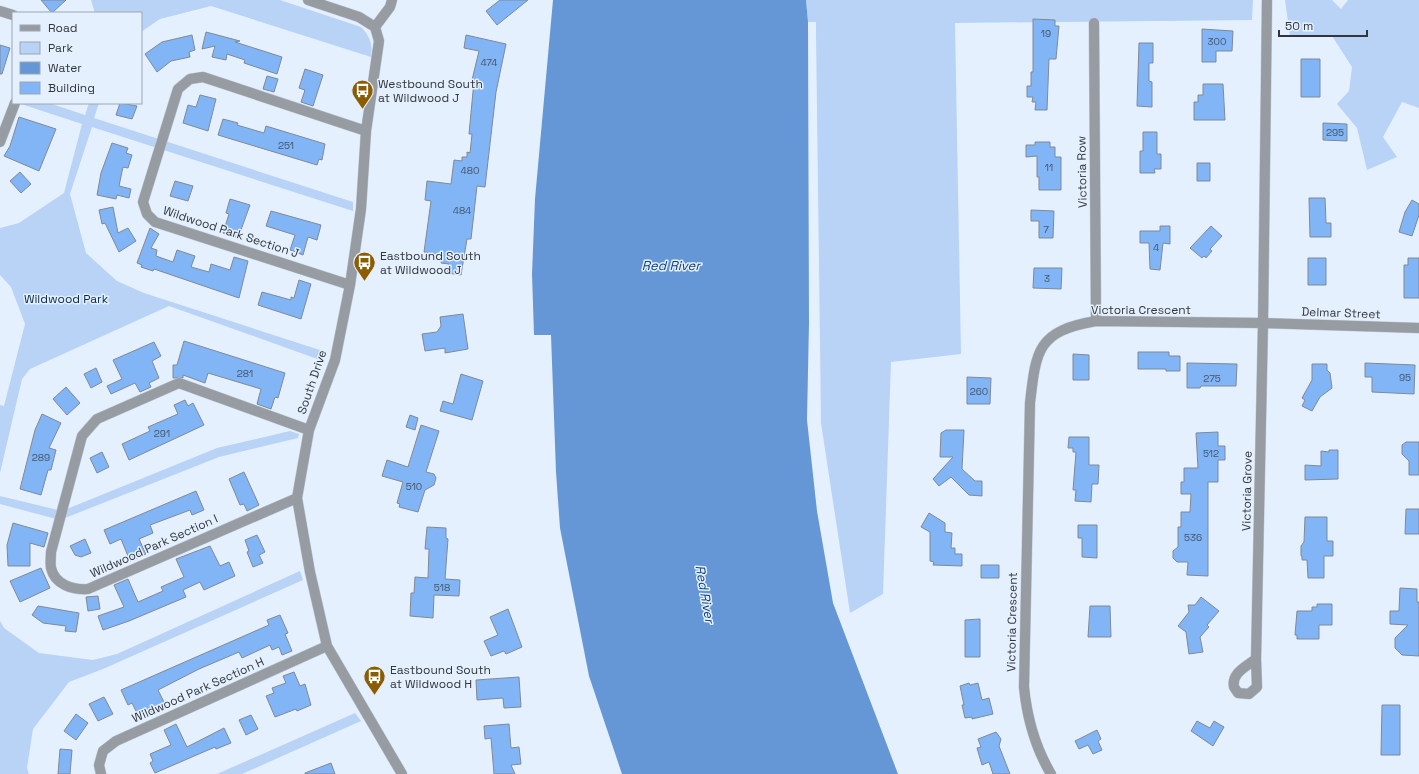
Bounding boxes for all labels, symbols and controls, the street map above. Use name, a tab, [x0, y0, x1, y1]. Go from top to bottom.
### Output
legend	[12, 12, 142, 104]
scale bar	[1279, 12, 1367, 38]
text: 50 m	[1285, 18, 1313, 34]
text: Road	[48, 20, 77, 36]
house number: 19	[1041, 27, 1051, 40]
house number: 300	[1208, 35, 1226, 48]
text: Park	[48, 40, 73, 56]
house number: 474	[480, 56, 498, 69]
text: Water	[48, 60, 82, 76]
place label: Westbound South at Wildwood J	[378, 76, 483, 106]
bus stop icon: Westbound South at Wildwood J	[350, 78, 376, 111]
text: Building	[48, 80, 95, 96]
house number: 295	[1326, 126, 1344, 139]
street label: Victoria Row	[1073, 136, 1091, 208]
house number: 251	[278, 139, 294, 152]
house number: 11	[1045, 161, 1053, 174]
house number: 480	[461, 164, 479, 177]
street label: Wildwood Park Section J	[161, 202, 301, 262]
house number: 484	[453, 204, 471, 217]
house number: 7	[1043, 223, 1049, 236]
house number: 4	[1153, 241, 1159, 254]
place label: Eastbound South at Wildwood J	[380, 248, 481, 278]
bus stop icon: Eastbound South at Wildwood J	[351, 250, 377, 283]
water label: Red River	[642, 257, 702, 274]
house number: 3	[1044, 272, 1050, 285]
park label: Wildwood Park	[24, 291, 109, 307]
street label: Victoria Crescent	[1091, 302, 1191, 318]
street label: Delmar Street	[1301, 304, 1381, 322]
street label: South Drive	[294, 348, 330, 416]
house number: 281	[237, 367, 253, 380]
house number: 95	[1399, 371, 1411, 384]
house number: 275	[1203, 372, 1221, 385]
house number: 260	[970, 385, 988, 398]
house number: 291	[154, 427, 170, 440]
house number: 512	[1203, 447, 1219, 460]
house number: 289	[32, 451, 50, 464]
street label: Victoria Grove	[1238, 451, 1256, 531]
house number: 510	[406, 480, 422, 493]
street label: Wildwood Park Section I	[88, 511, 220, 581]
house number: 536	[1184, 531, 1202, 544]
water label: Red River	[692, 564, 719, 626]
street label: Victoria Crescent	[1003, 572, 1021, 672]
house number: 518	[434, 581, 450, 594]
street label: Wildwood Park Section H	[129, 654, 267, 726]
place label: Eastbound South at Wildwood H	[390, 662, 491, 692]
bus stop icon: Eastbound South at Wildwood H	[362, 664, 388, 697]

